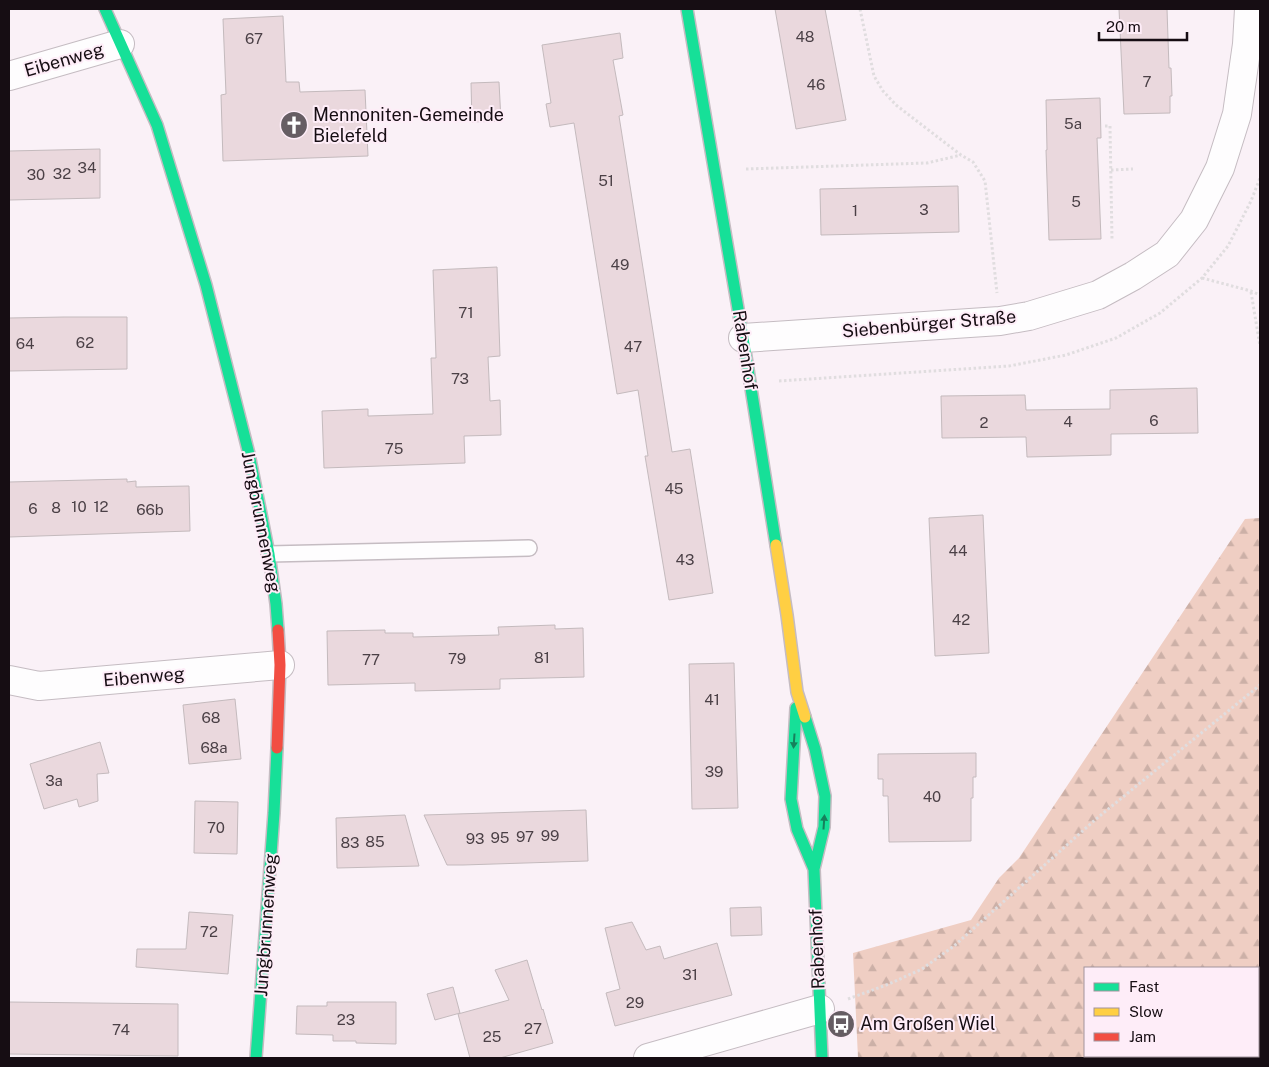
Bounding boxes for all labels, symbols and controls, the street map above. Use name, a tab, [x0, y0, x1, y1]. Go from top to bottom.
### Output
scale bar	[1099, 10, 1186, 42]
text: 20 m	[1106, 18, 1141, 35]
house number: 48	[795, 28, 815, 45]
house number: 67	[245, 30, 263, 47]
street label: Eibenweg	[22, 38, 106, 81]
house number: 7	[1142, 73, 1152, 90]
house number: 46	[807, 76, 825, 93]
place label: Mennoniten-Gemeinde Bielefeld	[313, 104, 504, 146]
church icon: Mennoniten-Gemeinde Bielefeld	[279, 110, 309, 140]
house number: 5a	[1064, 115, 1082, 132]
house number: 34	[78, 159, 96, 176]
house number: 32	[53, 165, 71, 182]
house number: 30	[27, 166, 45, 183]
house number: 51	[598, 172, 614, 189]
house number: 5	[1071, 193, 1081, 210]
house number: 3	[919, 201, 929, 218]
house number: 1	[852, 202, 858, 219]
house number: 49	[611, 256, 629, 273]
house number: 71	[458, 304, 474, 321]
street label: Siebenbürger Straße	[841, 305, 1017, 342]
street label: Rabenhof	[729, 308, 762, 391]
house number: 62	[76, 334, 94, 351]
house number: 64	[16, 335, 34, 352]
house number: 47	[624, 338, 642, 355]
house number: 73	[451, 370, 469, 387]
house number: 6	[1149, 412, 1159, 429]
house number: 4	[1063, 413, 1073, 430]
house number: 2	[980, 414, 989, 431]
house number: 75	[385, 440, 403, 457]
street label: Jungbrunnenweg	[237, 449, 286, 594]
house number: 45	[665, 480, 683, 497]
house number: 10	[71, 498, 87, 515]
house number: 12	[93, 498, 109, 515]
house number: 8	[51, 499, 61, 516]
house number: 6	[28, 500, 38, 517]
house number: 66b	[136, 501, 164, 518]
house number: 44	[949, 542, 967, 559]
house number: 43	[676, 551, 694, 568]
house number: 42	[952, 611, 970, 628]
house number: 81	[534, 649, 550, 666]
house number: 79	[448, 650, 466, 667]
house number: 77	[362, 651, 380, 668]
street label: Eibenweg	[102, 662, 186, 691]
house number: 41	[704, 691, 720, 708]
house number: 68	[202, 709, 220, 726]
one-way arrow	[789, 733, 797, 749]
house number: 68a	[200, 739, 228, 756]
house number: 39	[705, 763, 723, 780]
house number: 3a	[45, 772, 63, 789]
house number: 40	[923, 788, 941, 805]
one-way arrow	[820, 814, 828, 830]
house number: 70	[207, 819, 225, 836]
house number: 99	[541, 827, 559, 844]
house number: 97	[516, 828, 534, 845]
house number: 95	[491, 829, 509, 846]
house number: 93	[466, 830, 484, 847]
house number: 85	[365, 833, 385, 850]
house number: 83	[340, 834, 360, 851]
street label: Jungbrunnenweg	[250, 853, 281, 997]
street label: Rabenhof	[805, 908, 828, 990]
house number: 72	[200, 923, 218, 940]
house number: 31	[682, 966, 698, 983]
legend	[1084, 967, 1259, 1057]
text: Fast	[1129, 978, 1159, 995]
house number: 29	[626, 994, 644, 1011]
text: Slow	[1129, 1003, 1164, 1020]
bus stop icon: Am Großen Wiel	[826, 1009, 856, 1039]
house number: 23	[337, 1011, 355, 1028]
place label: Am Großen Wiel	[860, 1013, 995, 1034]
house number: 27	[524, 1020, 542, 1037]
house number: 74	[112, 1021, 130, 1038]
house number: 25	[483, 1028, 501, 1045]
text: Jam	[1129, 1028, 1156, 1045]

